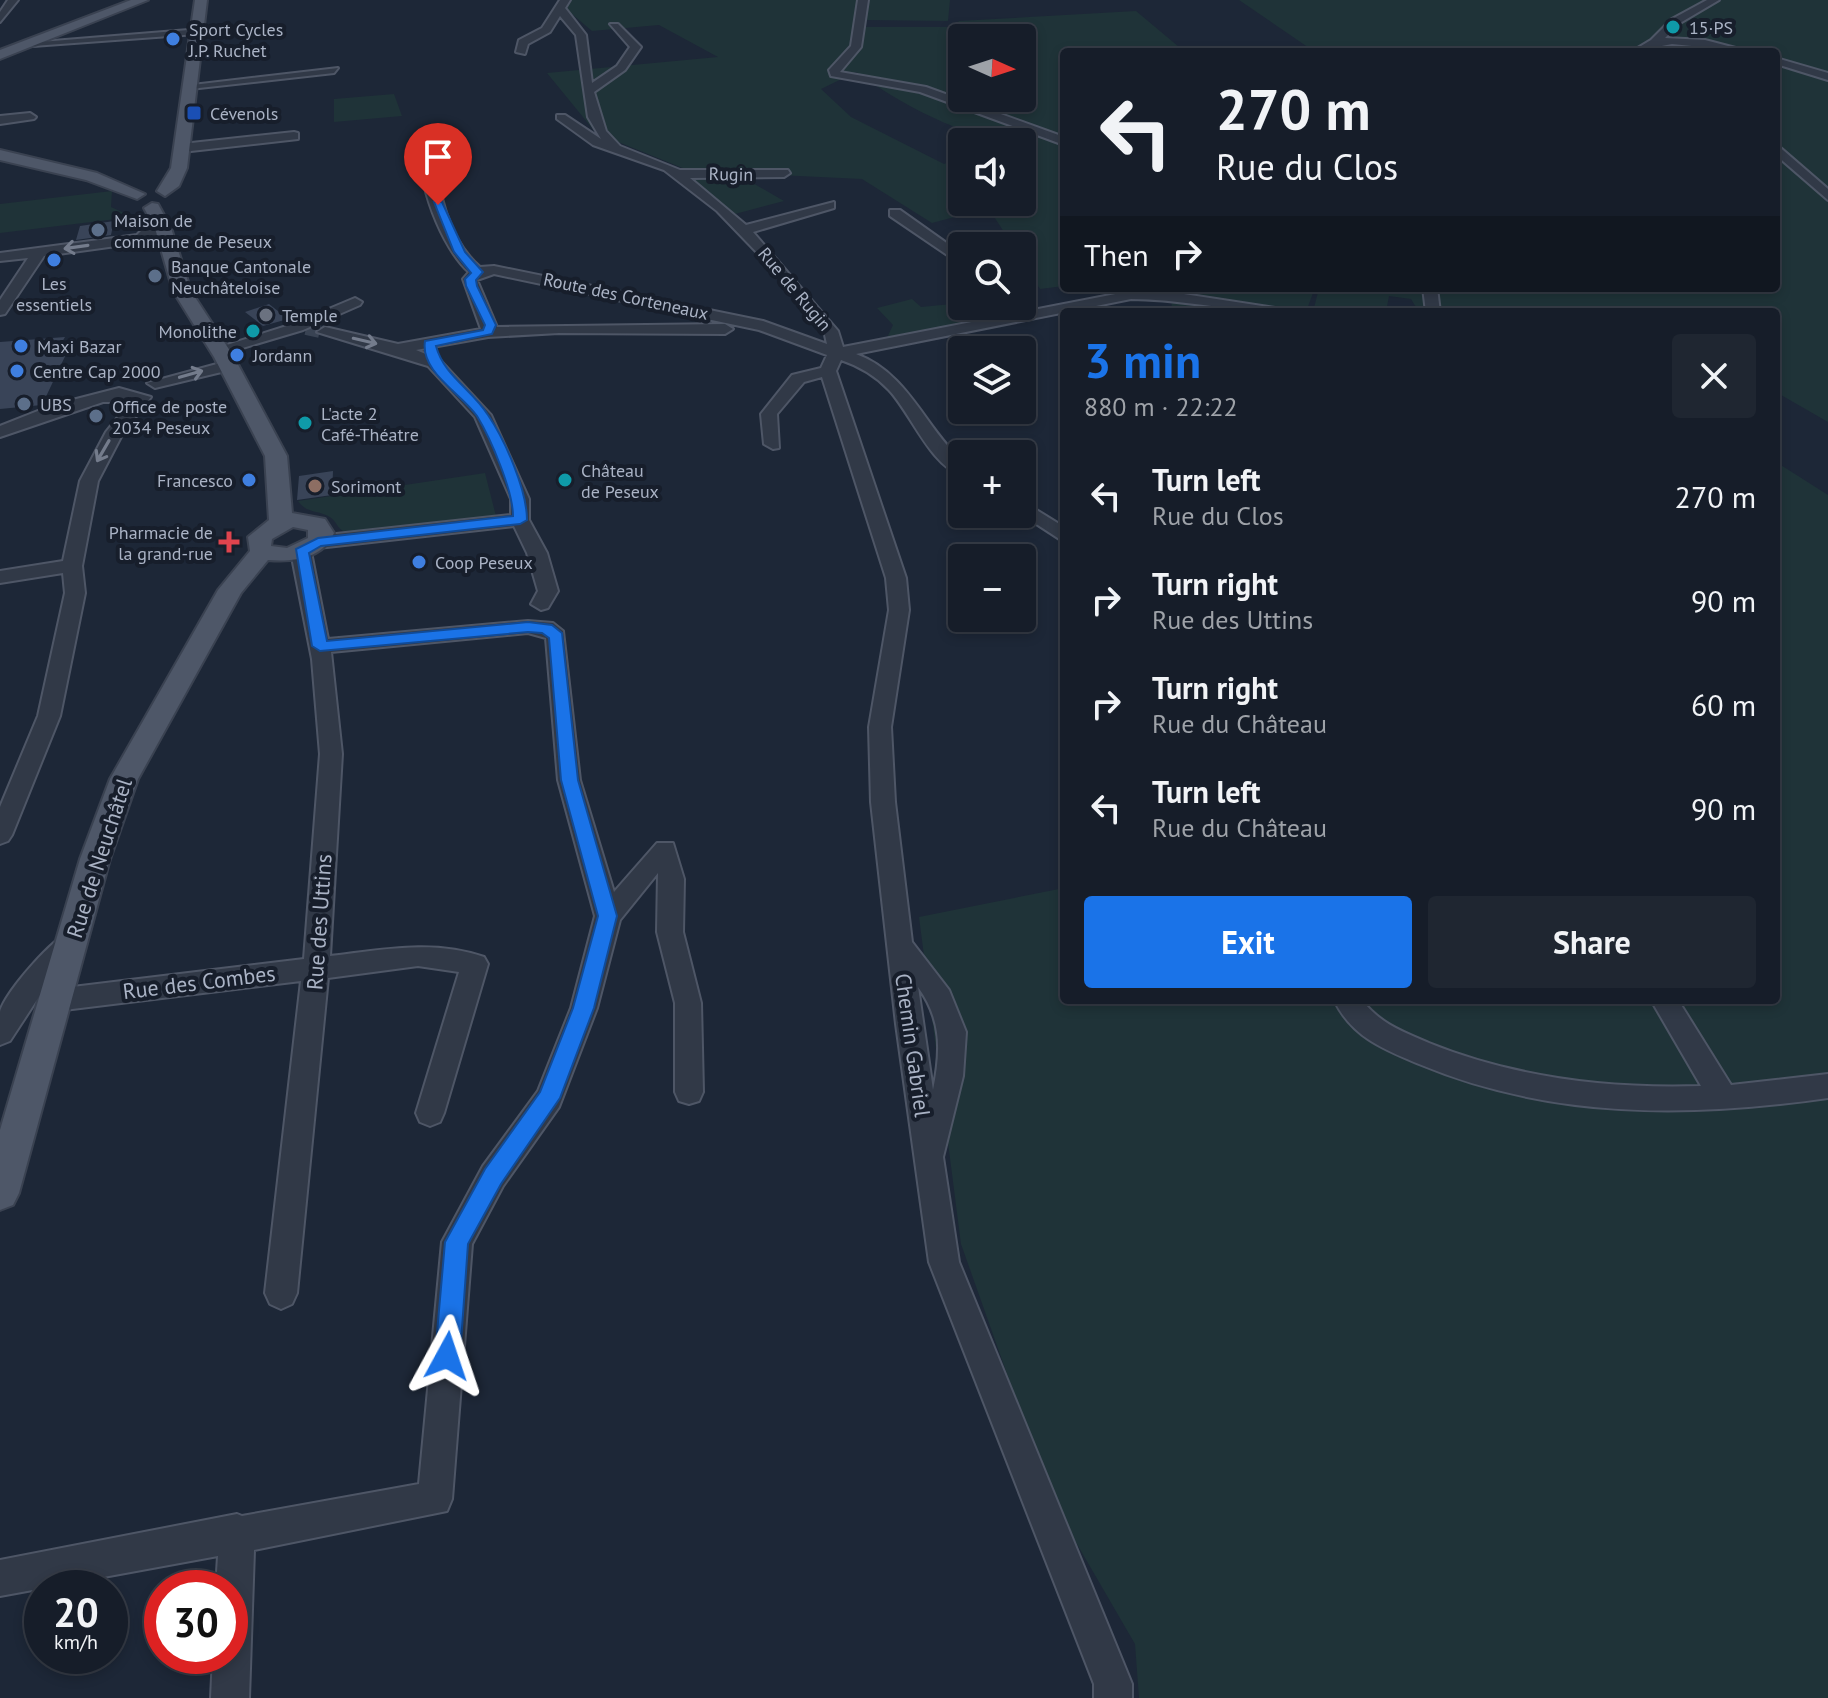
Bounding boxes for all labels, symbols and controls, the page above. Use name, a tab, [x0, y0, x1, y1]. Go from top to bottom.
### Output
place label: 15·PS	[1689, 16, 1733, 39]
place label: Sport Cycles J.P. Ruchet	[188, 18, 283, 62]
marker: 15·PS	[1664, 18, 1682, 36]
north arrow	[948, 24, 1036, 112]
map controls	[948, 24, 1036, 632]
marker: Sport Cycles J.P. Ruchet	[164, 30, 182, 48]
text: 270 m	[1216, 73, 1371, 145]
icon: left	[1084, 80, 1188, 184]
place label: Cévenols	[210, 102, 278, 125]
marker: Cévenols	[185, 104, 203, 122]
pin	[404, 123, 472, 205]
button: sound	[948, 128, 1036, 216]
icon: arrive	[416, 135, 460, 179]
text: Rue du Clos	[1216, 143, 1398, 190]
street label: Rugin	[709, 162, 753, 186]
place label: Maison de commune de Peseux	[114, 209, 272, 253]
marker: Maison de commune de Peseux	[89, 221, 107, 239]
button: search	[948, 232, 1036, 320]
icon: right	[1165, 232, 1209, 276]
text: Then	[1084, 235, 1149, 274]
one-way arrow	[64, 240, 89, 255]
street label: Rue de Rugin	[753, 242, 837, 336]
marker: Les essentiels	[45, 251, 63, 269]
place label: Banque Cantonale Neuchâteloise	[171, 255, 311, 299]
marker: Banque Cantonale Neuchâteloise	[146, 267, 164, 285]
street label: Route des Corteneaux	[541, 267, 711, 325]
place label: Les essentiels	[16, 272, 92, 316]
place label: Temple	[282, 304, 338, 327]
marker: Temple	[257, 306, 275, 324]
place label: Monolithe	[158, 320, 237, 343]
marker: Monolithe	[244, 322, 262, 340]
text: 3 min	[1084, 329, 1201, 391]
one-way arrow	[351, 334, 377, 349]
button: close	[1672, 334, 1756, 418]
place label: Maxi Bazar	[37, 335, 122, 358]
button: layers	[948, 336, 1036, 424]
marker: Maxi Bazar	[12, 337, 30, 355]
place label: Jordann	[252, 344, 312, 367]
marker: Jordann	[228, 346, 246, 364]
place label: Centre Cap 2000	[33, 360, 161, 383]
marker: Centre Cap 2000	[8, 362, 26, 380]
one-way arrow	[178, 365, 204, 380]
text: 880 m · 22:22	[1084, 390, 1238, 423]
place label: UBS	[40, 393, 72, 416]
marker: UBS	[15, 395, 33, 413]
place label: Office de poste 2034 Peseux	[112, 395, 227, 439]
place label: L'acte 2 Café-Théatre	[321, 402, 419, 446]
marker: Office de poste 2034 Peseux	[87, 407, 105, 425]
marker: L'acte 2 Café-Théatre	[296, 414, 314, 432]
one-way arrow	[95, 439, 111, 462]
button: +	[948, 440, 1036, 528]
place label: Château de Peseux	[581, 459, 659, 503]
text: Turn left	[1152, 460, 1260, 499]
place label: Francesco	[157, 469, 233, 492]
marker: Francesco	[240, 471, 258, 489]
marker: Château de Peseux	[556, 471, 574, 489]
icon: left	[1084, 474, 1128, 518]
place label: Sorimont	[331, 475, 401, 498]
marker: Sorimont	[306, 477, 324, 495]
text: 270 m	[1675, 477, 1756, 516]
text: Rue du Clos	[1152, 499, 1284, 532]
place label: Pharmacie de la grand-rue	[109, 521, 213, 565]
marker: Pharmacie de la grand-rue	[220, 533, 238, 551]
button: −	[948, 544, 1036, 632]
place label: Coop Peseux	[435, 551, 533, 574]
marker: Coop Peseux	[410, 553, 428, 571]
text: Turn right	[1152, 564, 1278, 603]
icon: right	[1084, 578, 1128, 622]
text: 90 m	[1691, 581, 1756, 620]
text: Rue des Uttins	[1152, 603, 1313, 636]
text: Turn right	[1152, 668, 1278, 707]
icon: right	[1084, 682, 1128, 726]
text: 60 m	[1691, 685, 1756, 724]
text: Rue du Château	[1152, 707, 1327, 740]
text: Turn left	[1152, 772, 1260, 811]
street label: Rue de Neuchâtel	[60, 774, 138, 941]
icon: left	[1084, 786, 1128, 830]
text: 90 m	[1691, 789, 1756, 828]
text: Rue du Château	[1152, 811, 1327, 844]
street label: Rue des Uttins	[300, 853, 338, 991]
button: Exit	[1084, 896, 1412, 988]
button: Share	[1428, 896, 1756, 988]
street label: Rue des Combes	[121, 959, 277, 1005]
street label: Chemin Gabriel	[889, 971, 937, 1119]
position arrow	[405, 1314, 489, 1398]
speed limit sign: 30	[144, 1570, 248, 1674]
text: 20	[53, 1586, 99, 1638]
text: km/h	[54, 1629, 98, 1655]

